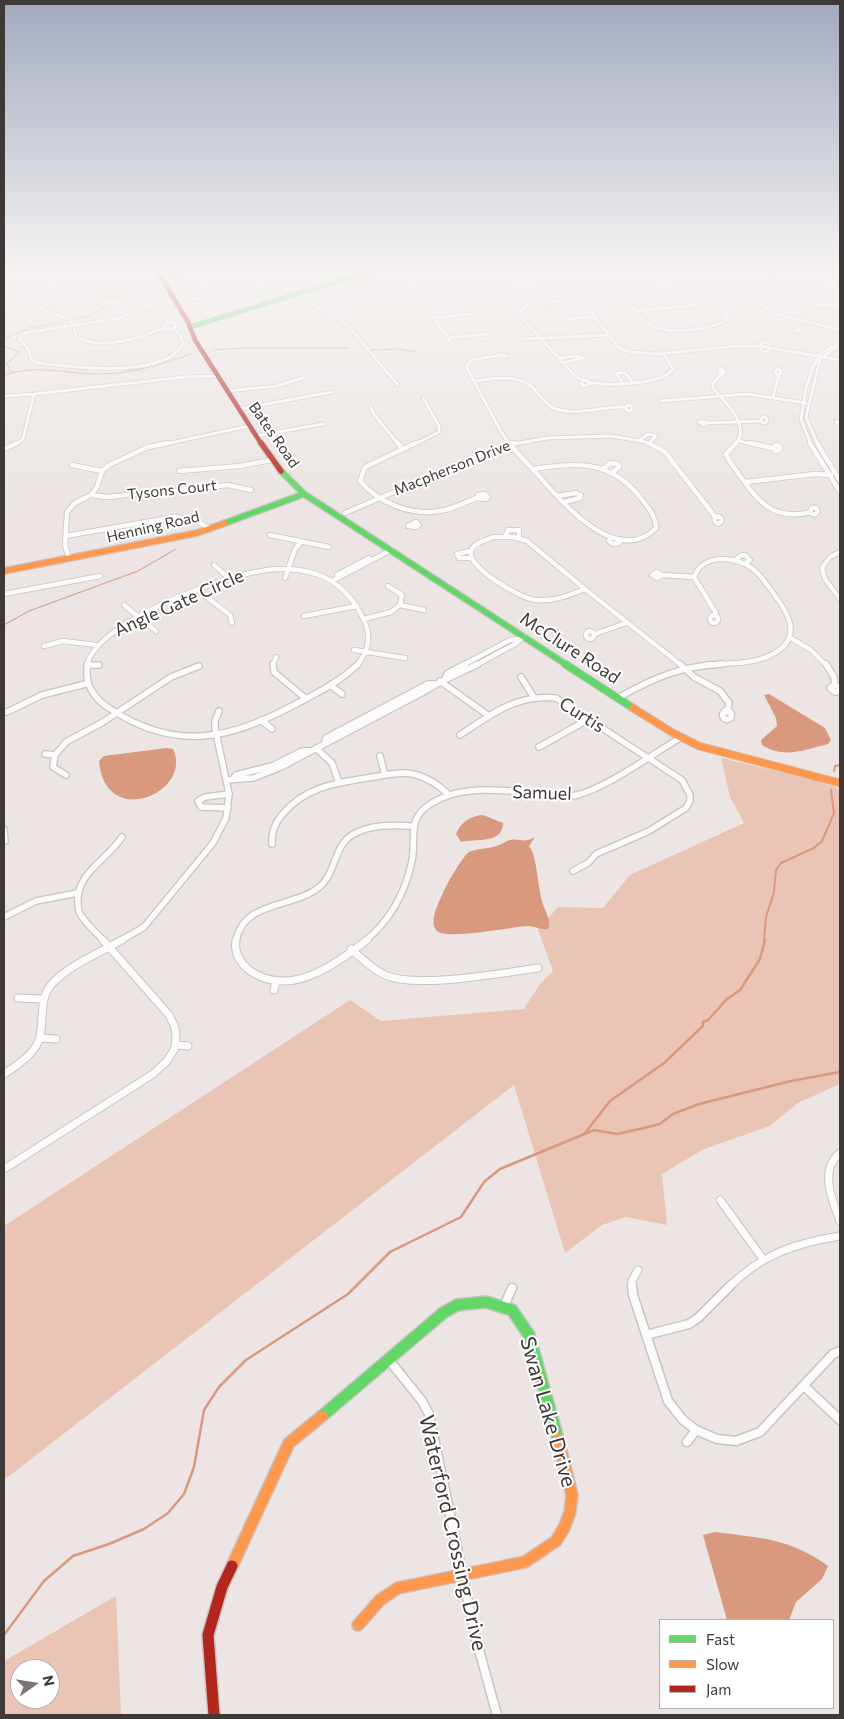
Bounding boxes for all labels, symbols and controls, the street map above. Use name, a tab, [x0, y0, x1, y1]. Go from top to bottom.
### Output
street label: Bates Road	[245, 399, 303, 471]
street label: Macpherson Drive	[391, 436, 513, 500]
street label: Tysons Court	[126, 476, 218, 504]
street label: Henning Road	[105, 508, 201, 546]
street label: Angle Gate Circle	[111, 565, 247, 641]
street label: McClure Road	[516, 608, 624, 688]
street label: Curtis	[555, 693, 609, 737]
street label: Samuel	[512, 781, 572, 805]
street label: Swan Lake Drive	[514, 1334, 582, 1490]
street label: Waterford Crossing Drive	[414, 1413, 492, 1653]
legend	[659, 1619, 834, 1709]
text: Fast	[706, 1630, 735, 1648]
text: Slow	[706, 1655, 739, 1673]
north arrow	[10, 1659, 60, 1709]
text: N	[40, 1674, 59, 1688]
text: Jam	[706, 1680, 731, 1698]

